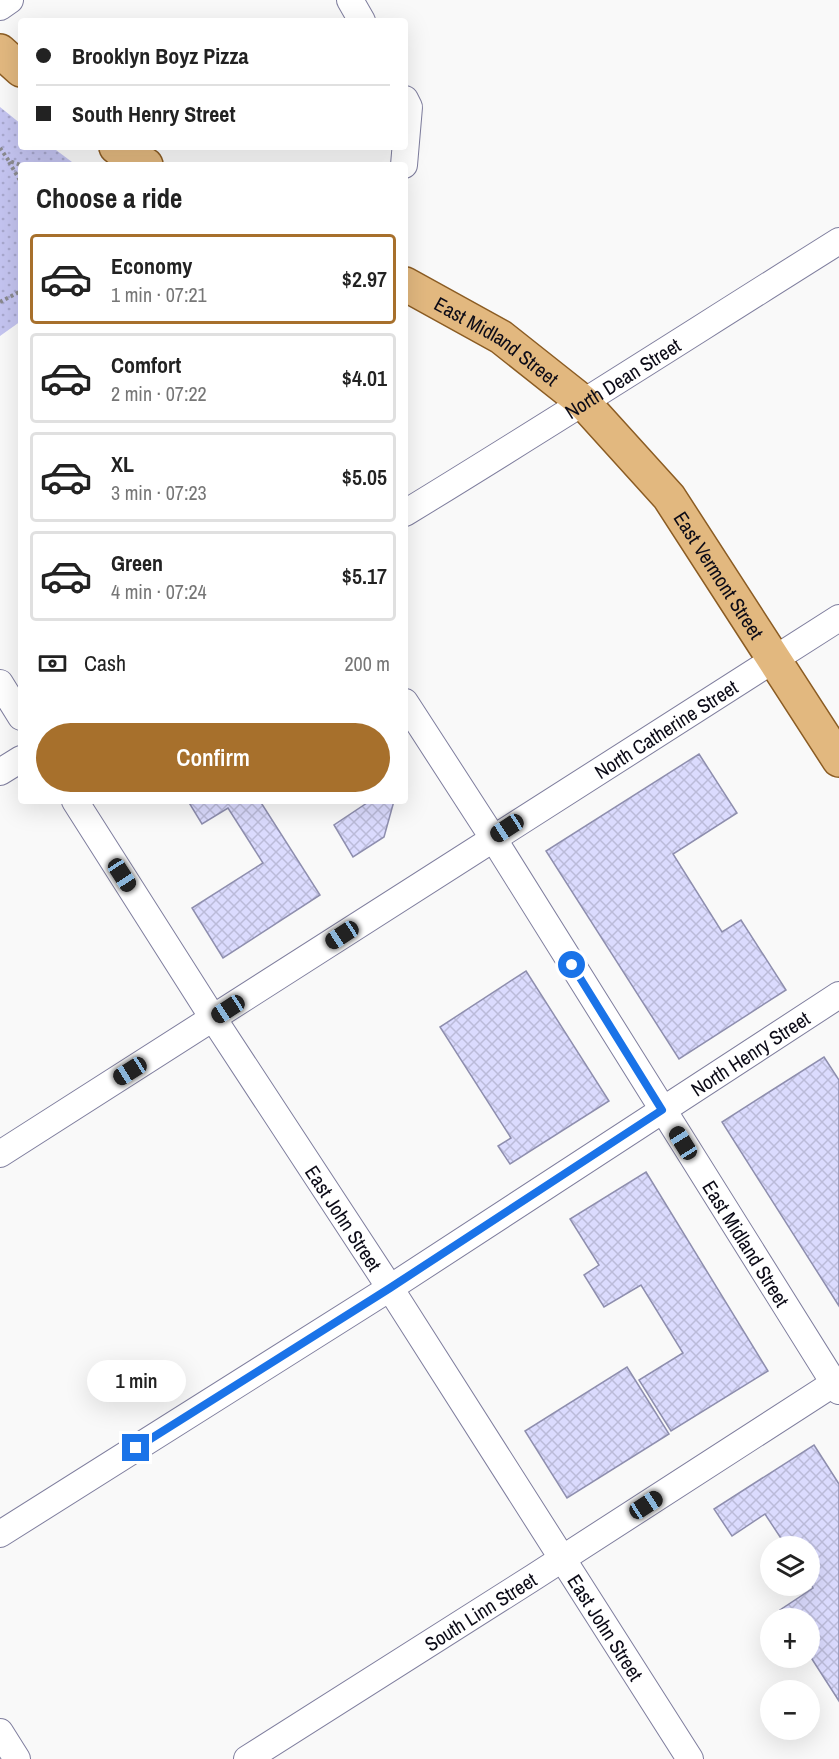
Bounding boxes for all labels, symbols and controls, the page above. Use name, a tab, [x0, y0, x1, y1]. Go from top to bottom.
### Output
text: Brooklyn Boyz Pizza	[72, 41, 248, 71]
text: South Henry Street	[72, 99, 235, 129]
text: Choose a ride	[36, 180, 182, 216]
text: Economy	[111, 251, 192, 281]
icon: car	[39, 252, 93, 306]
text: $2.97	[342, 264, 387, 294]
text: 1 min · 07:21	[111, 281, 207, 308]
street label: East Midland Street	[430, 290, 565, 392]
street label: North Dean Street	[559, 331, 686, 424]
text: Comfort	[111, 350, 181, 380]
icon: car	[39, 351, 93, 405]
text: $4.01	[342, 363, 387, 393]
text: 2 min · 07:22	[111, 380, 207, 407]
text: XL	[111, 449, 134, 479]
icon: car	[39, 450, 93, 504]
text: $5.05	[342, 462, 387, 492]
text: 3 min · 07:23	[111, 479, 207, 506]
street label: East Vermont Street	[668, 506, 771, 644]
text: Green	[111, 548, 163, 578]
icon: car	[39, 549, 93, 603]
text: $5.17	[342, 561, 387, 591]
text: 4 min · 07:24	[111, 578, 207, 605]
icon: cash	[36, 647, 69, 680]
text: Cash	[84, 648, 126, 678]
text: 200 m	[344, 650, 390, 677]
street label: North Catherine Street	[589, 673, 743, 785]
button: Confirm	[36, 723, 390, 792]
car	[487, 811, 527, 845]
car	[105, 855, 139, 895]
car	[322, 918, 362, 952]
route start	[558, 951, 585, 978]
car	[208, 992, 248, 1026]
street label: North Henry Street	[685, 1004, 815, 1102]
car	[110, 1054, 150, 1088]
car	[666, 1123, 700, 1163]
street label: East John Street	[299, 1160, 389, 1276]
street label: East Midland Street	[697, 1175, 796, 1312]
callout: 1 min	[86, 1361, 186, 1403]
text: 1 min	[115, 1367, 158, 1394]
route end	[122, 1434, 149, 1461]
car	[626, 1488, 666, 1522]
map controls	[760, 1536, 820, 1740]
button: layers	[760, 1536, 820, 1596]
street label: South Linn Street	[419, 1565, 542, 1657]
street label: East John Street	[562, 1569, 650, 1686]
button: +	[760, 1608, 820, 1668]
button: −	[760, 1680, 820, 1740]

